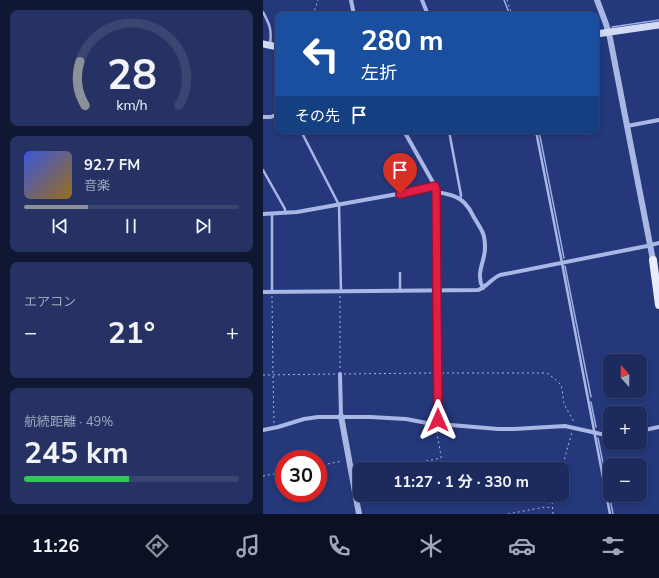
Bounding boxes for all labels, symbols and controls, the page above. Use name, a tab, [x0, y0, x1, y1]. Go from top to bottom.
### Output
text: 280 m	[361, 22, 444, 60]
icon: left	[295, 28, 347, 80]
text: 28	[107, 47, 156, 104]
text: 左折	[361, 61, 397, 85]
text: km/h	[116, 96, 147, 115]
icon: arrive	[348, 104, 370, 126]
text: その先	[295, 106, 340, 126]
pin	[383, 153, 417, 194]
text: 92.7 FM	[84, 155, 140, 175]
icon: arrive	[389, 159, 411, 181]
text: 音楽	[84, 177, 110, 195]
icon: previous	[49, 215, 71, 237]
icon: pause	[120, 215, 142, 237]
icon: next	[192, 215, 214, 237]
text: エアコン	[24, 293, 76, 311]
text: 21°	[108, 313, 155, 354]
text: −	[24, 318, 37, 348]
text: +	[226, 318, 239, 348]
north arrow	[603, 354, 647, 398]
map controls	[603, 354, 647, 502]
position arrow	[417, 399, 459, 441]
button: +	[603, 406, 647, 450]
text: 航続距離 · 49%	[24, 413, 113, 431]
text: 245 km	[24, 433, 129, 474]
speed limit sign: 30	[275, 450, 327, 502]
button: −	[603, 458, 647, 502]
text: 11:27 · 1 分 · 330 m	[393, 472, 529, 492]
icon: directions	[143, 532, 171, 560]
icon: music	[234, 532, 262, 560]
icon: phone	[325, 532, 353, 560]
icon: climate	[417, 532, 445, 560]
icon: car	[508, 532, 536, 560]
icon: filters	[599, 532, 627, 560]
text: 11:26	[32, 534, 79, 558]

